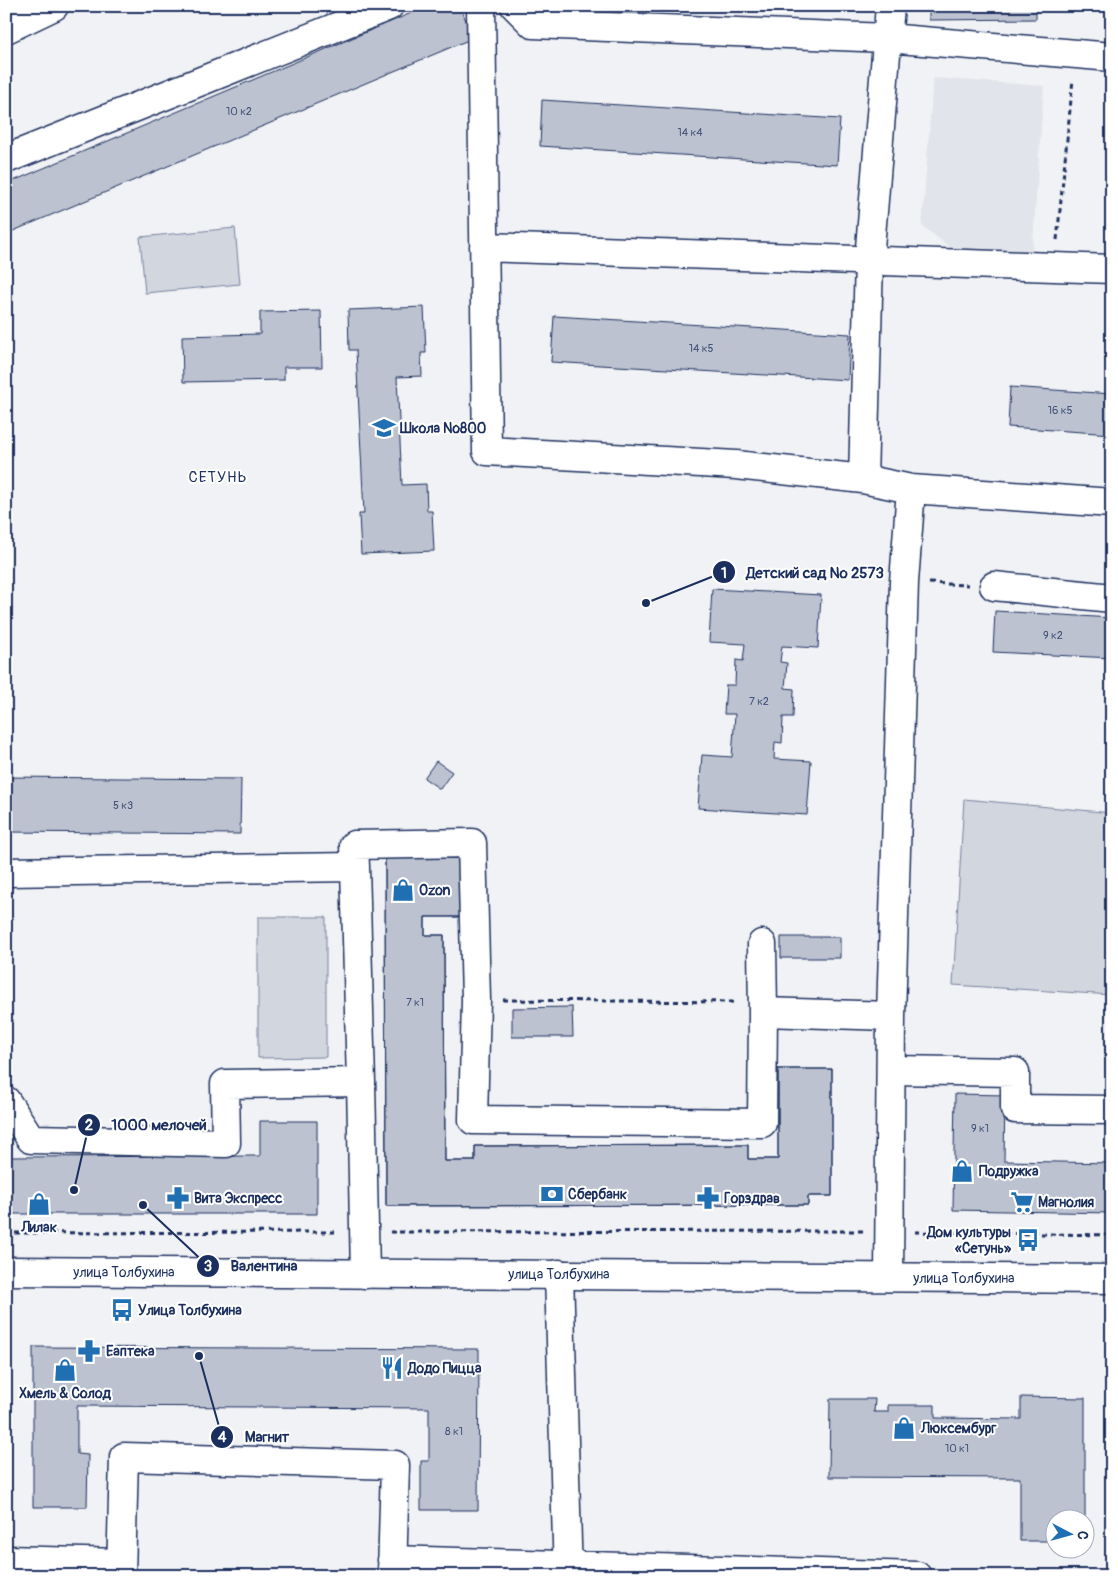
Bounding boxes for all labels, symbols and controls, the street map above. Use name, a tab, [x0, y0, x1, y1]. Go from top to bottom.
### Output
house number: 10 к2	[226, 105, 252, 118]
house number: 14 к4	[677, 126, 703, 139]
house number: 14 к5	[689, 342, 713, 355]
house number: 16 к5	[1048, 404, 1072, 417]
school or university icon: Школа №800	[371, 415, 397, 441]
place label: Школа №800	[399, 420, 487, 437]
district label: СЕТУНЬ	[189, 468, 247, 487]
callout: Детский сад № 2573	[712, 557, 894, 587]
text: 1	[721, 564, 727, 583]
text: Детский сад № 2573	[745, 564, 884, 583]
house number: 9 к2	[1043, 629, 1063, 642]
house number: 7 к2	[749, 695, 769, 708]
house number: 5 к3	[113, 799, 133, 812]
shop icon: Ozon	[390, 877, 416, 903]
place label: Ozon	[419, 882, 451, 899]
house number: 7 к1	[406, 996, 424, 1009]
callout: 1000 мелочей	[77, 1110, 217, 1140]
text: 2	[85, 1116, 93, 1135]
text: 1000 мелочей	[111, 1116, 207, 1135]
house number: 9 к1	[971, 1122, 989, 1135]
shop icon: Подружка	[949, 1158, 975, 1184]
place label: Подружка	[979, 1163, 1039, 1180]
bank icon: Сбербанк	[539, 1181, 565, 1207]
pharmacy icon: Вита Экспресс	[165, 1185, 191, 1211]
pharmacy icon: Горздрав	[695, 1185, 721, 1211]
place label: Сбербанк	[568, 1186, 627, 1203]
supermarket icon: Магнолия	[1009, 1189, 1035, 1215]
place label: Вита Экспресс	[194, 1190, 282, 1207]
place label: Горздрав	[724, 1190, 780, 1207]
shop icon: Лилак	[26, 1191, 52, 1217]
place label: Магнолия	[1038, 1194, 1094, 1211]
place label: Лилак	[20, 1219, 57, 1236]
place label: Дом культуры «Сетунь»	[926, 1224, 1012, 1257]
bus stop icon: Дом культуры «Сетунь»	[1015, 1227, 1041, 1253]
callout: Валентина	[196, 1251, 308, 1281]
text: 3	[204, 1257, 212, 1276]
text: Валентина	[231, 1257, 297, 1276]
street label: улица Толбухина	[72, 1264, 175, 1281]
street label: улица Толбухина	[507, 1266, 610, 1283]
street label: улица Толбухина	[912, 1270, 1015, 1287]
bus stop icon: Улица Толбухина	[109, 1297, 135, 1323]
place label: Улица Толбухина	[138, 1302, 242, 1319]
pharmacy icon: Еаптека	[76, 1338, 102, 1364]
place label: Еаптека	[106, 1343, 155, 1360]
restaurant icon: Додо Пицца	[379, 1355, 405, 1381]
shop icon: Хмель & Солод	[52, 1357, 78, 1383]
place label: Додо Пицца	[407, 1360, 482, 1377]
place label: Хмель & Солод	[19, 1385, 111, 1402]
shop icon: Люксембург	[891, 1415, 917, 1441]
place label: Люксембург	[920, 1420, 996, 1437]
callout: Магнит	[210, 1422, 299, 1452]
house number: 8 к1	[445, 1425, 463, 1438]
text: 4	[218, 1428, 227, 1447]
text: Магнит	[245, 1428, 290, 1447]
house number: 10 к1	[945, 1442, 969, 1455]
north arrow	[1046, 1510, 1096, 1560]
text: С	[1073, 1530, 1091, 1541]

